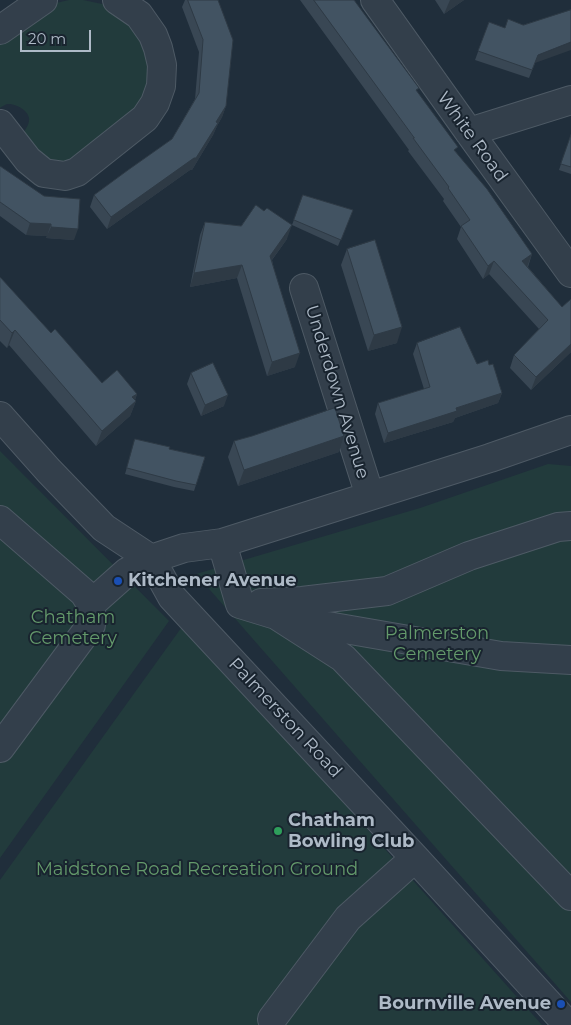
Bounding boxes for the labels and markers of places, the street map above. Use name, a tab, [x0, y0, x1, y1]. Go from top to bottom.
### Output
place label: Kitchener Avenue	[128, 570, 297, 592]
marker: Kitchener Avenue	[112, 575, 124, 587]
place label: Chatham Bowling Club	[288, 810, 414, 852]
marker: Chatham Bowling Club	[272, 825, 284, 837]
place label: Bournville Avenue	[378, 993, 551, 1015]
marker: Bournville Avenue	[555, 998, 567, 1010]

